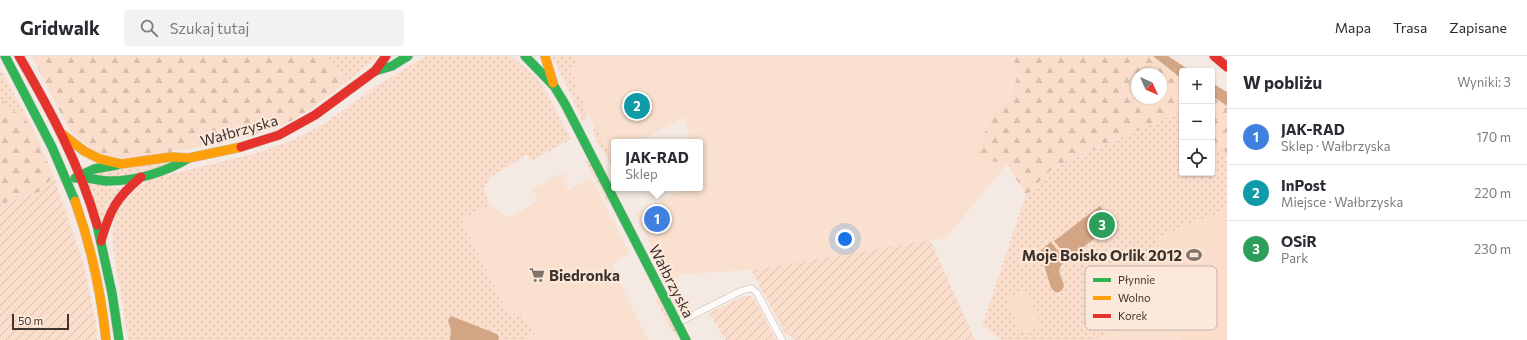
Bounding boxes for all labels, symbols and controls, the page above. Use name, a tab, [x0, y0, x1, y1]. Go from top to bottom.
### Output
search box	[124, 10, 404, 46]
text: Gridwalk	[20, 16, 100, 39]
icon: search	[138, 17, 160, 39]
text: Szukaj tutaj	[170, 19, 249, 37]
text: Mapa	[1335, 19, 1371, 36]
text: Trasa	[1393, 19, 1427, 36]
text: Zapisane	[1449, 19, 1507, 36]
north arrow	[1131, 68, 1167, 104]
map controls	[1179, 68, 1215, 176]
button: +	[1179, 68, 1215, 104]
text: W pobliżu	[1243, 72, 1322, 93]
text: Wyniki: 3	[1457, 74, 1511, 90]
pin: 2	[624, 91, 650, 121]
button: −	[1179, 104, 1215, 140]
street label: Wałbrzyska	[198, 110, 280, 150]
text: JAK-RAD	[1281, 120, 1345, 138]
text: 1	[1253, 129, 1259, 145]
text: 170 m	[1476, 129, 1511, 145]
text: Sklep · Wałbrzyska	[1281, 138, 1391, 154]
popup	[611, 139, 703, 191]
button: locate	[1179, 140, 1215, 176]
text: JAK-RAD	[625, 148, 689, 166]
text: Sklep	[625, 166, 658, 182]
text: InPost	[1281, 176, 1326, 194]
text: 2	[1252, 185, 1260, 201]
text: 220 m	[1474, 185, 1511, 201]
text: Miejsce · Wałbrzyska	[1281, 194, 1403, 210]
pin: 1	[644, 204, 670, 234]
pin: 3	[1089, 210, 1115, 240]
your location	[835, 229, 855, 249]
text: OSiR	[1281, 232, 1317, 250]
street label: Wałbrzyska	[646, 241, 698, 321]
text: 3	[1252, 241, 1260, 257]
text: 230 m	[1474, 241, 1511, 257]
place label: Moje Boisko Orlik 2012	[1022, 246, 1182, 264]
sports icon: Moje Boisko Orlik 2012	[1185, 246, 1203, 264]
text: Park	[1281, 250, 1308, 266]
supermarket icon: Biedronka	[528, 266, 546, 284]
place label: Biedronka	[549, 266, 620, 284]
legend	[1085, 266, 1217, 330]
text: Płynnie	[1118, 273, 1155, 286]
text: Wolno	[1118, 291, 1151, 304]
text: Korek	[1118, 309, 1148, 322]
scale bar	[12, 312, 69, 331]
text: 50 m	[18, 314, 43, 327]

